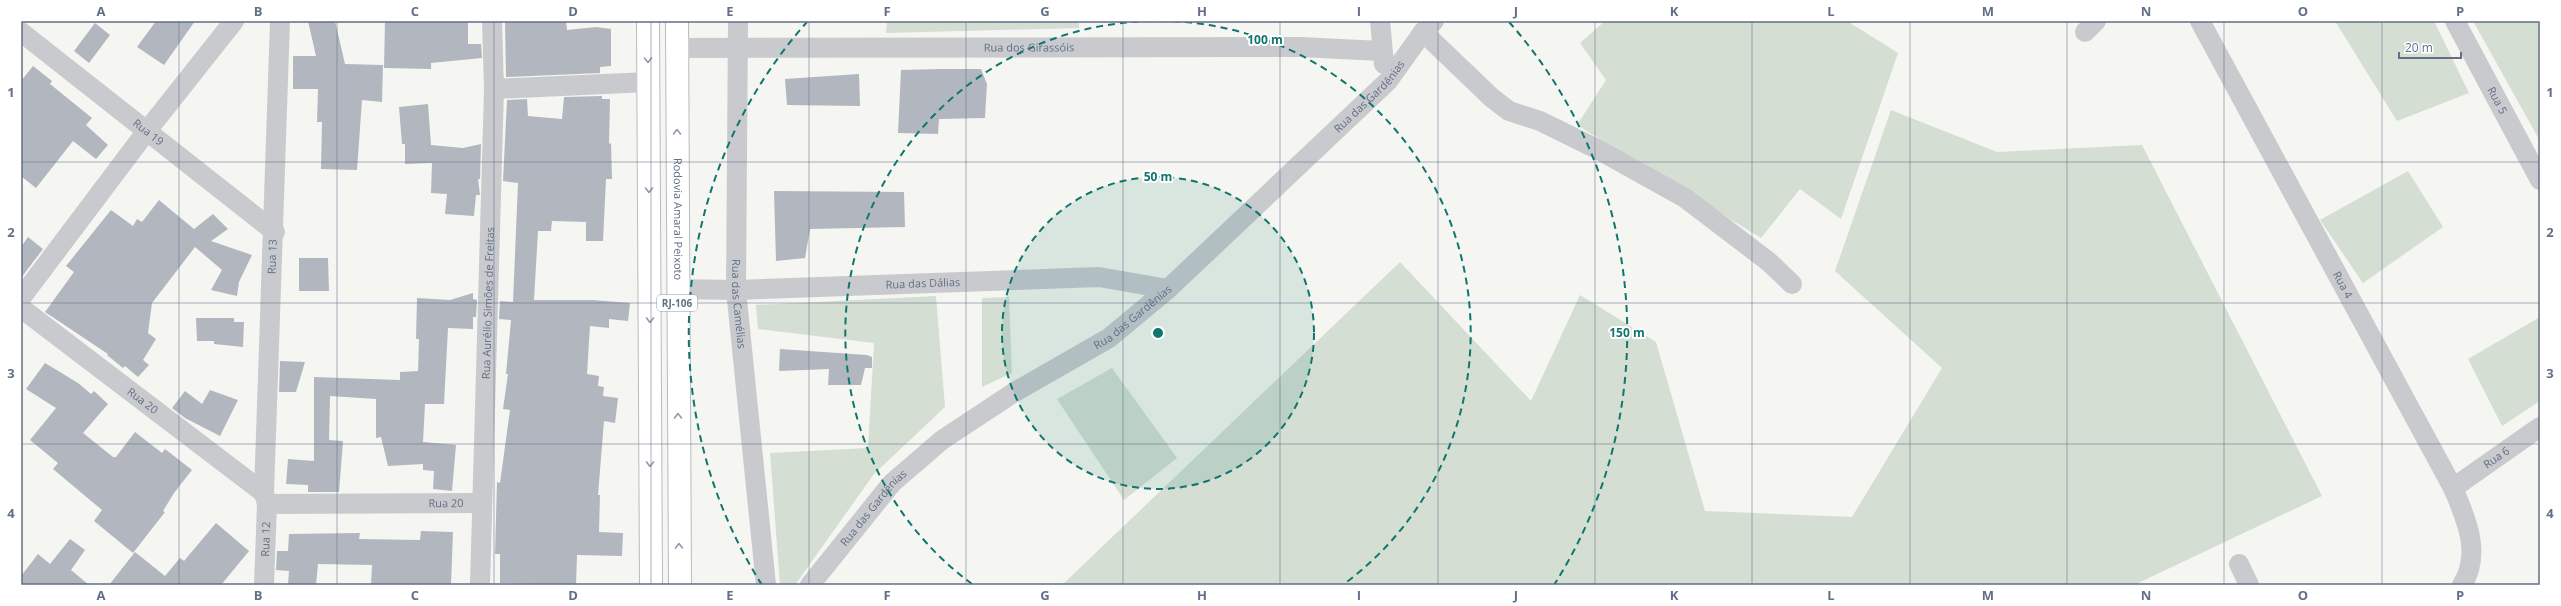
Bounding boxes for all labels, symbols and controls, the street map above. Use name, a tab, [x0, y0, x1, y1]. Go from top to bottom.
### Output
text: A	[97, 2, 106, 20]
text: B	[254, 2, 263, 20]
text: C	[411, 2, 419, 20]
text: D	[568, 2, 578, 20]
text: E	[726, 2, 734, 20]
text: F	[883, 2, 891, 20]
text: G	[1040, 2, 1050, 20]
text: H	[1197, 2, 1207, 20]
text: I	[1357, 2, 1361, 20]
text: J	[1513, 2, 1518, 20]
text: K	[1670, 2, 1679, 20]
text: L	[1827, 2, 1835, 20]
text: M	[1982, 2, 1994, 20]
text: N	[2141, 2, 2151, 20]
text: O	[2298, 2, 2308, 20]
text: P	[2456, 2, 2464, 20]
text: 100 m	[1247, 31, 1283, 48]
scale bar	[2399, 34, 2461, 60]
street label: Rua dos Girassóis	[984, 39, 1074, 55]
text: 20 m	[2405, 39, 2433, 56]
one-way arrow	[644, 57, 653, 63]
street label: Rua das Gardênias	[1330, 57, 1408, 136]
text: 1	[7, 83, 15, 101]
text: 1	[2546, 83, 2554, 101]
street label: Rua 5	[2484, 84, 2511, 116]
street label: Rua 19	[130, 115, 167, 149]
one-way arrow	[673, 129, 681, 135]
street label: Rodovia Amaral Peixoto	[671, 158, 686, 280]
text: 50 m	[1144, 168, 1172, 185]
one-way arrow	[645, 187, 653, 193]
text: 2	[7, 223, 15, 241]
text: 2	[2546, 223, 2554, 241]
street label: Rua Aurélio Simões de Freitas	[478, 227, 497, 379]
street label: Rua 13	[263, 239, 280, 274]
street label: Rua das Camélias	[729, 259, 750, 349]
street label: Rua 4	[2330, 268, 2357, 301]
street label: Rua das Dálias	[885, 274, 960, 292]
street label: Rua das Gardênias	[1091, 281, 1175, 352]
road number: RJ-106	[657, 295, 697, 311]
one-way arrow	[646, 317, 654, 323]
text: 150 m	[1609, 324, 1645, 341]
centre of rings	[1151, 326, 1165, 340]
text: 3	[7, 364, 15, 382]
text: 3	[2546, 364, 2554, 382]
street label: Rua 20	[125, 384, 162, 417]
one-way arrow	[674, 413, 682, 419]
street label: Rua 6	[2480, 443, 2512, 472]
one-way arrow	[646, 461, 654, 467]
street label: Rua das Gardênias	[836, 466, 910, 549]
street label: Rua 20	[428, 495, 464, 510]
text: 4	[7, 504, 15, 522]
text: 4	[2546, 504, 2554, 522]
street label: Rua 12	[257, 521, 273, 557]
one-way arrow	[675, 543, 683, 549]
text: A	[97, 586, 106, 604]
text: B	[254, 586, 263, 604]
text: C	[411, 586, 419, 604]
text: D	[568, 586, 578, 604]
text: E	[726, 586, 734, 604]
text: F	[883, 586, 891, 604]
text: G	[1040, 586, 1050, 604]
text: H	[1197, 586, 1207, 604]
text: I	[1357, 586, 1361, 604]
text: J	[1513, 586, 1518, 604]
text: K	[1670, 586, 1679, 604]
text: L	[1827, 586, 1835, 604]
text: M	[1982, 586, 1994, 604]
text: N	[2141, 586, 2151, 604]
text: O	[2298, 586, 2308, 604]
text: P	[2456, 586, 2464, 604]

